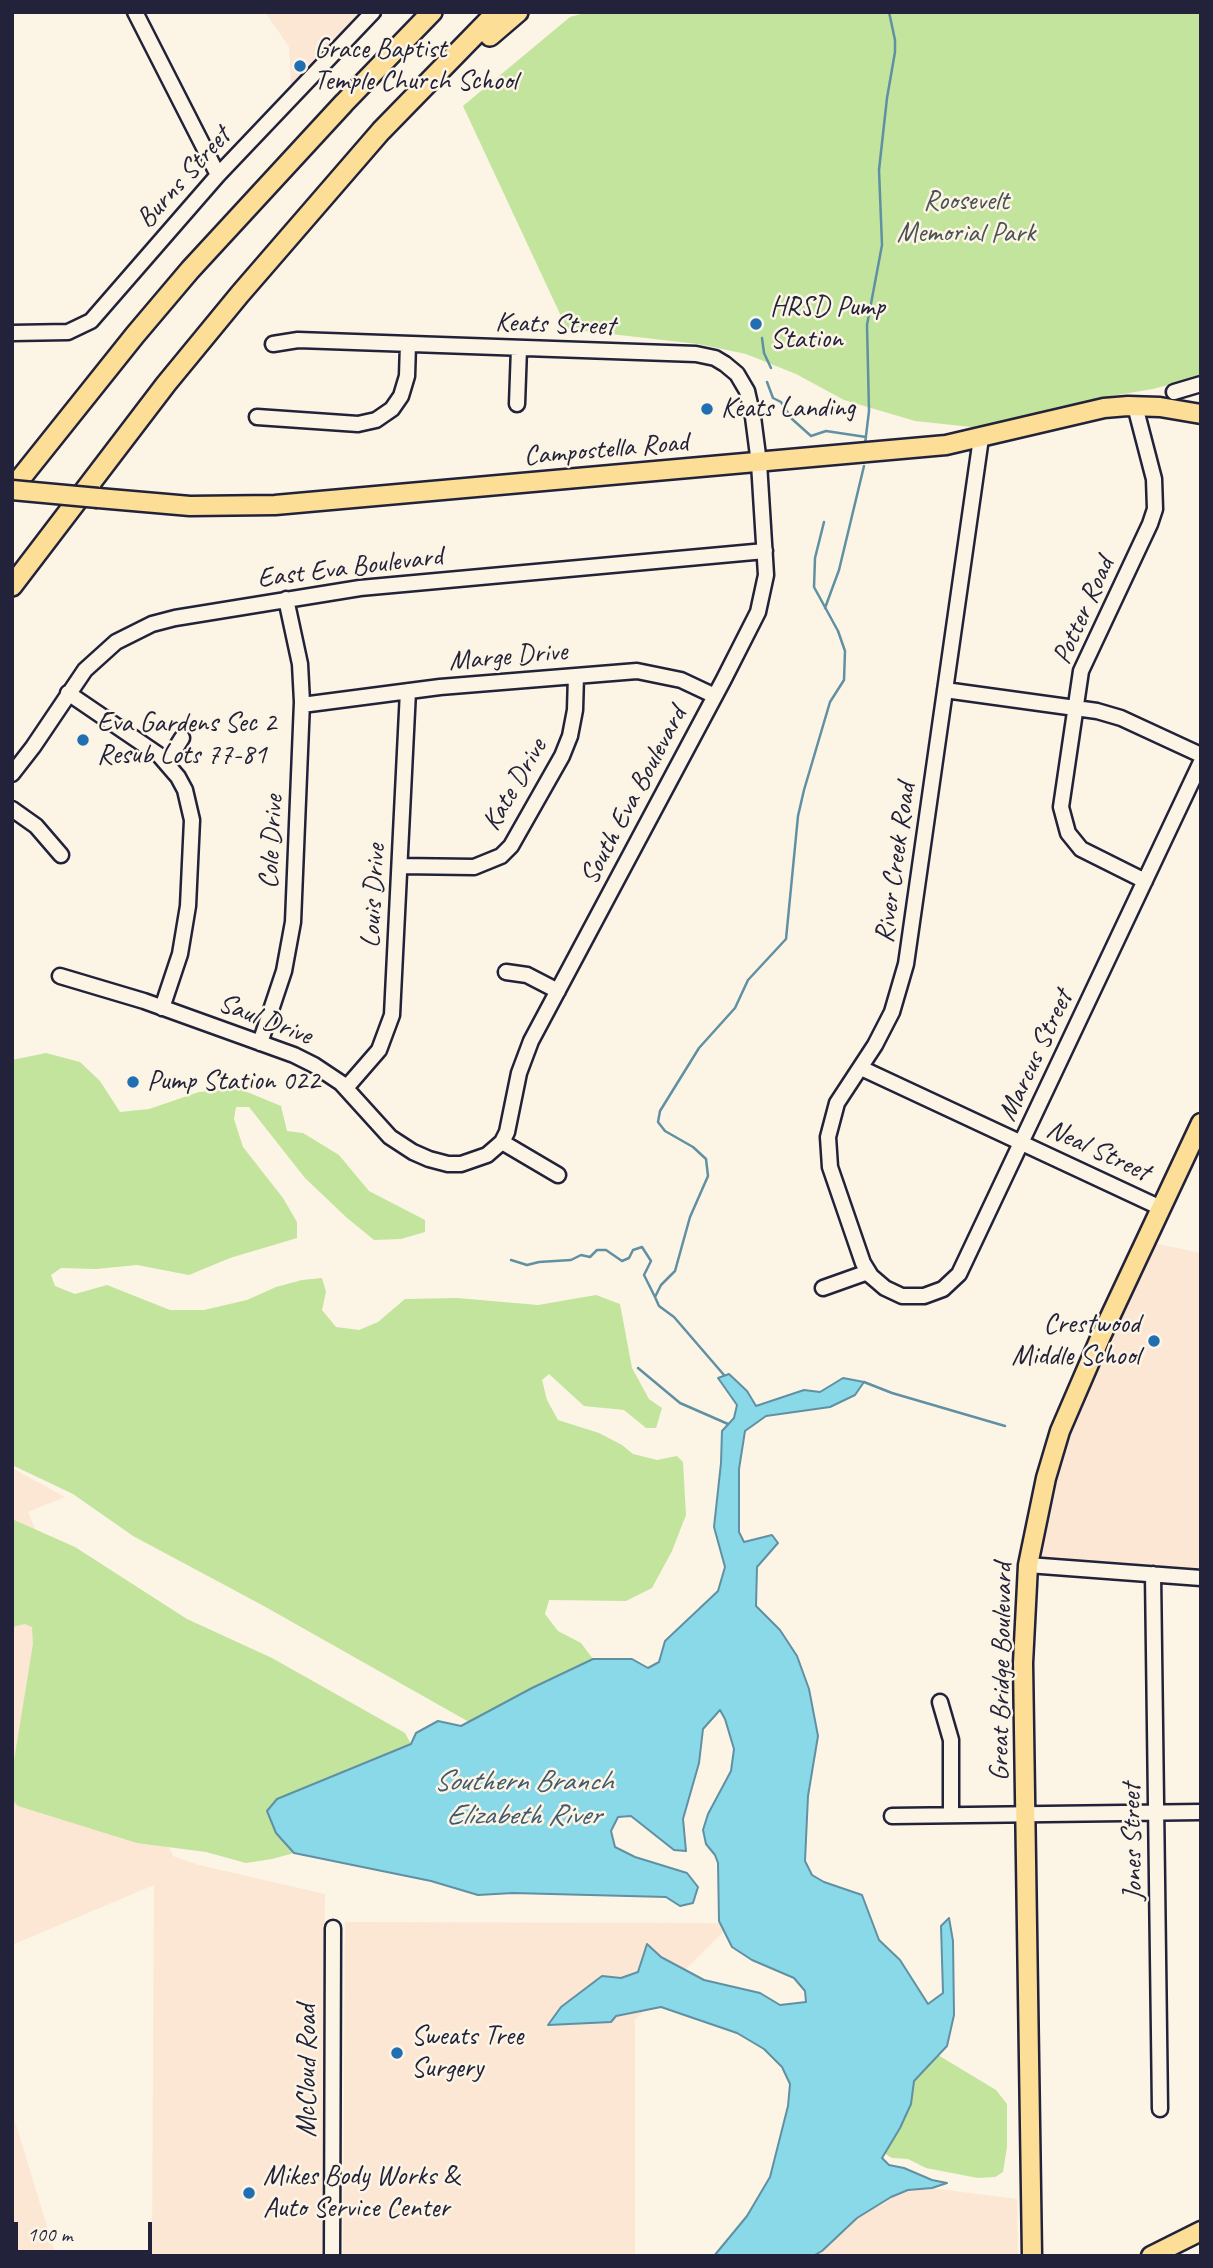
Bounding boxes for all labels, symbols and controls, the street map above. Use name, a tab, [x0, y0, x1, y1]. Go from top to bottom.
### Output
place label: Grace Baptist Temple Church School	[314, 33, 517, 99]
marker: Grace Baptist Temple Church School	[292, 58, 308, 74]
street label: Burns Street	[130, 120, 238, 236]
park label: Roosevelt Memorial Park	[897, 185, 1035, 251]
place label: HRSD Pump Station	[770, 291, 885, 357]
street label: Keats Street	[495, 306, 615, 344]
marker: HRSD Pump Station	[748, 316, 764, 332]
place label: Keats Landing	[721, 392, 855, 426]
marker: Keats Landing	[699, 401, 715, 417]
street label: Campostella Road	[522, 426, 690, 474]
street label: East Eva Boulevard	[255, 540, 445, 596]
street label: Potter Road	[1046, 552, 1122, 670]
street label: Marge Drive	[447, 635, 569, 679]
street label: South Eva Boulevard	[573, 702, 695, 890]
place label: Eva Gardens Sec 2 Resub Lots 77-81	[97, 707, 276, 773]
marker: Eva Gardens Sec 2 Resub Lots 77-81	[75, 732, 91, 748]
street label: Kate Drive	[475, 733, 555, 837]
street label: River Creek Road	[868, 781, 924, 945]
street label: Cole Drive	[253, 794, 291, 890]
street label: Louis Drive	[355, 843, 393, 949]
street label: Marcus Street	[991, 985, 1081, 1127]
street label: Saul Drive	[213, 987, 317, 1053]
place label: Pump Station 022	[147, 1065, 320, 1099]
marker: Pump Station 022	[125, 1074, 141, 1090]
street label: Neal Street	[1041, 1113, 1155, 1189]
place label: Crestwood Middle School	[1012, 1308, 1140, 1374]
marker: Crestwood Middle School	[1146, 1333, 1162, 1349]
street label: Great Bridge Boulevard	[983, 1563, 1021, 1781]
water label: Southern Branch Elizabeth River	[434, 1764, 612, 1834]
street label: Jones Street	[1115, 1783, 1151, 1901]
street label: McCloud Road	[291, 2004, 325, 2138]
place label: Sweats Tree Surgery	[411, 2020, 523, 2086]
marker: Sweats Tree Surgery	[389, 2045, 405, 2061]
place label: Mikes Body Works & Auto Service Center	[263, 2160, 459, 2226]
marker: Mikes Body Works & Auto Service Center	[241, 2185, 257, 2201]
scale bar	[18, 2208, 156, 2252]
text: 100 m	[27, 2221, 72, 2247]

